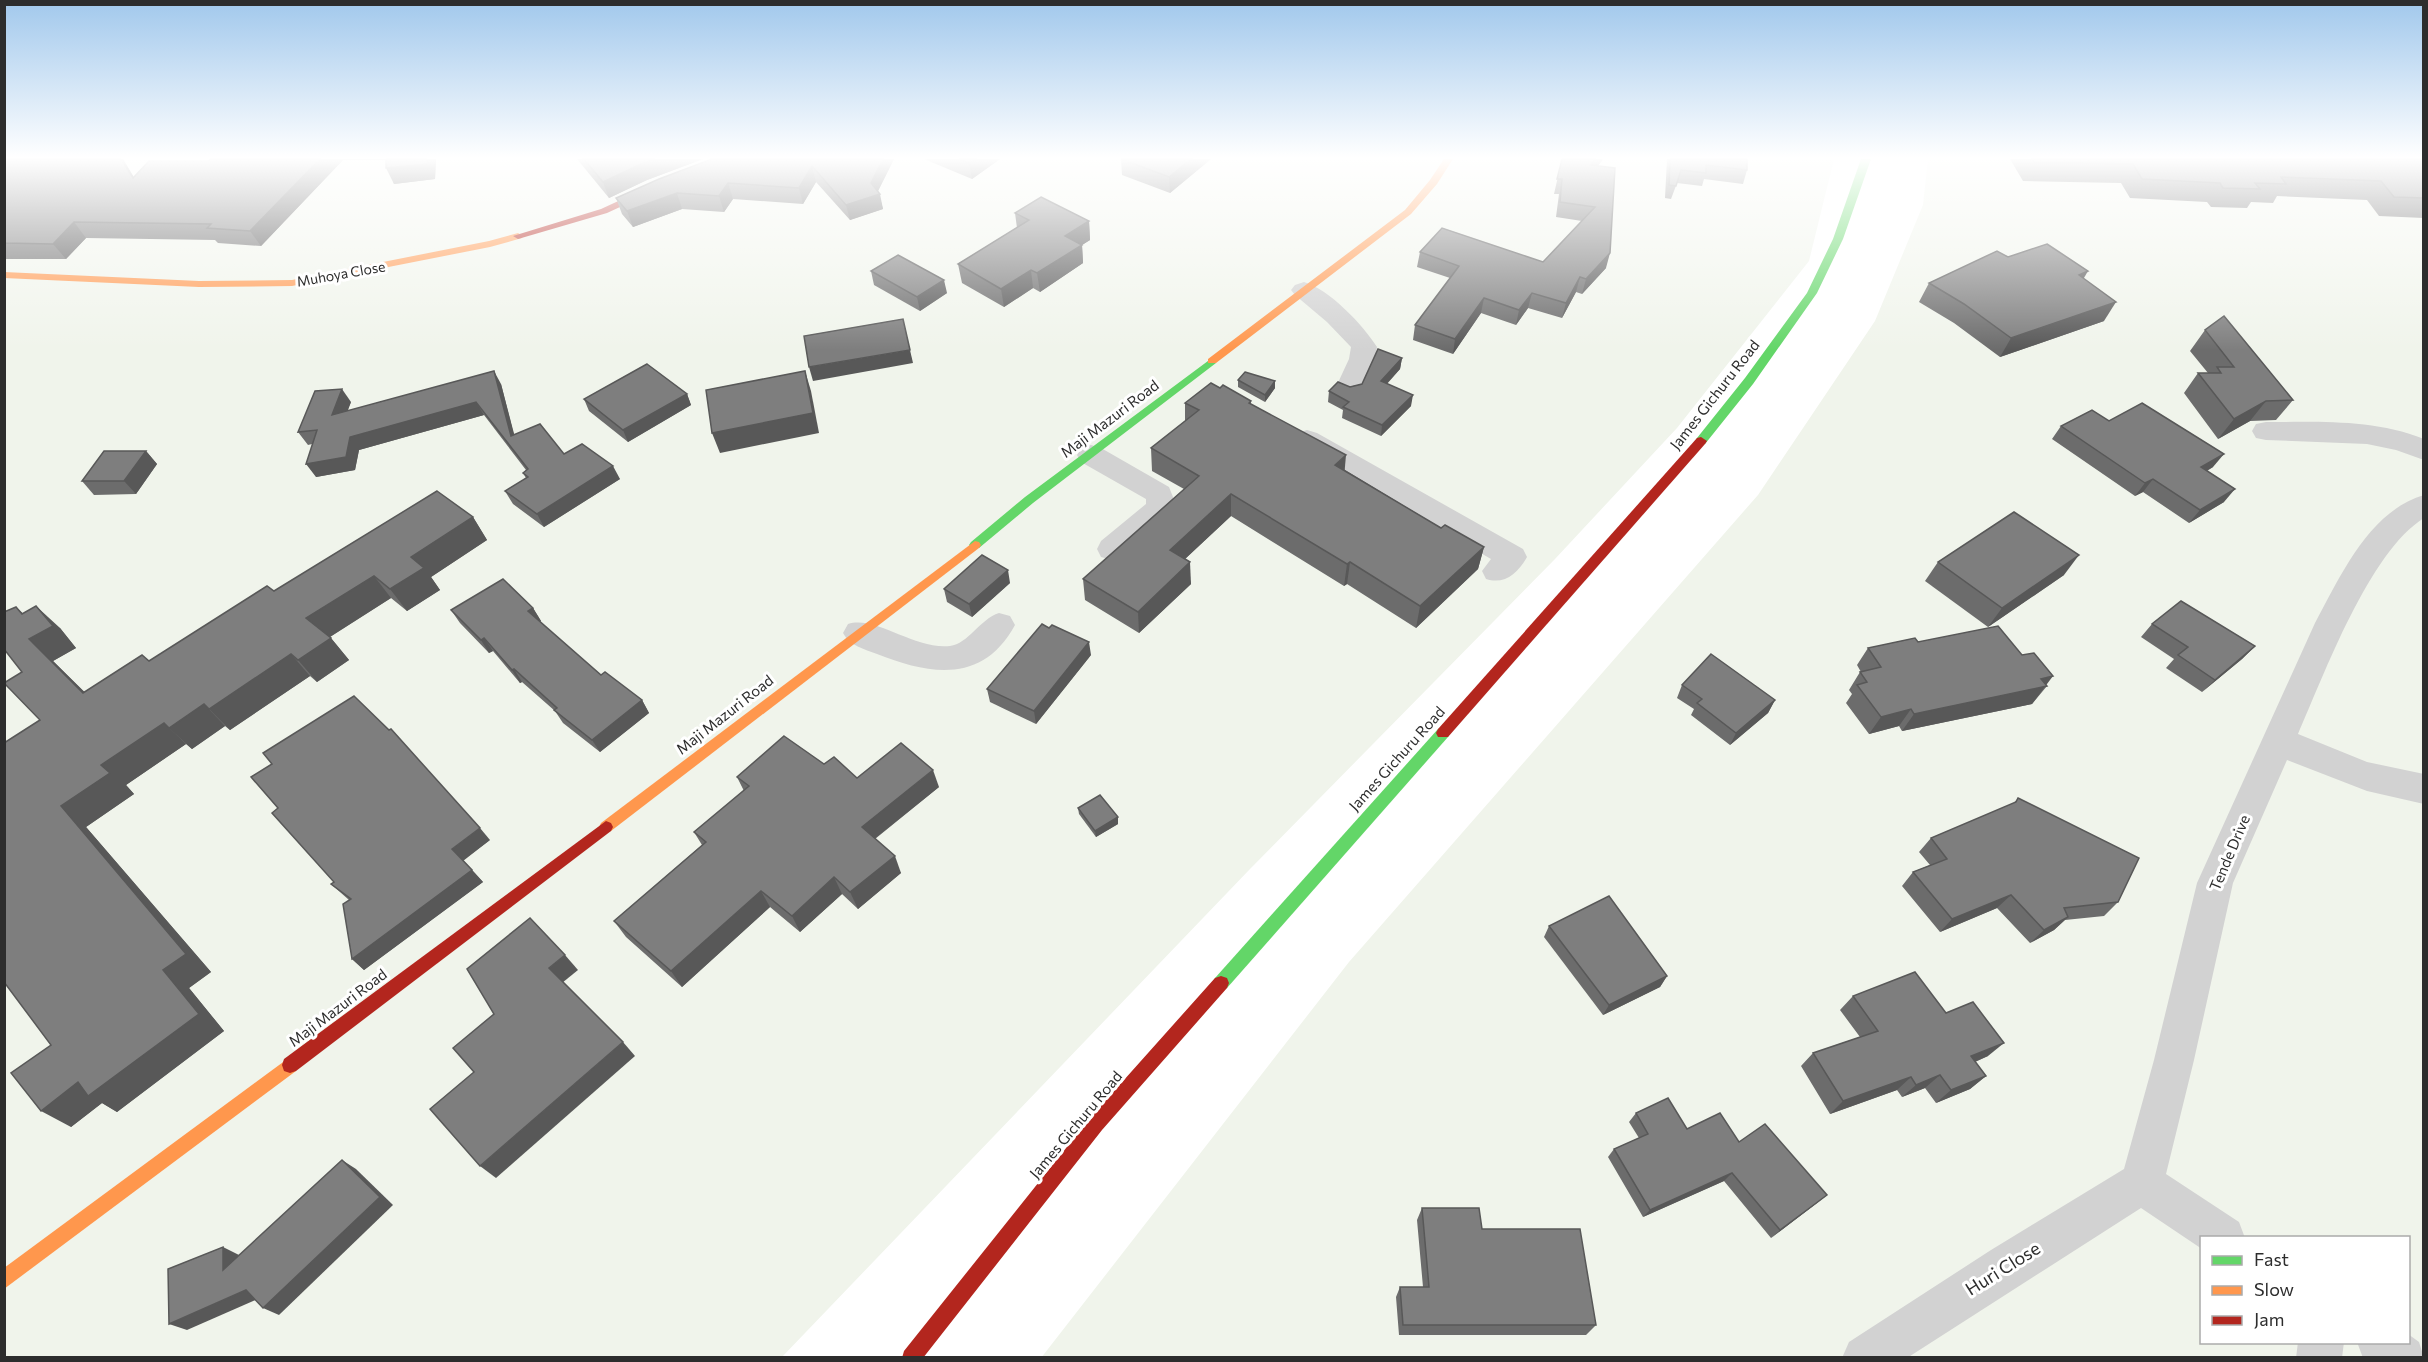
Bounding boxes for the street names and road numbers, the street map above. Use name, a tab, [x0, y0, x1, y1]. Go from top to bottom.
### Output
street label: Muhoya Close	[295, 257, 386, 290]
street label: James Gichuru Road	[1666, 336, 1763, 453]
street label: Maji Mazuri Road	[1057, 375, 1162, 461]
street label: Maji Mazuri Road	[672, 671, 777, 758]
street label: James Gichuru Road	[1345, 702, 1448, 814]
street label: Tende Drive	[2205, 812, 2253, 893]
street label: Maji Mazuri Road	[285, 964, 390, 1050]
street label: James Gichuru Road	[1025, 1067, 1125, 1182]
street label: Huri Close	[1961, 1237, 2044, 1300]

